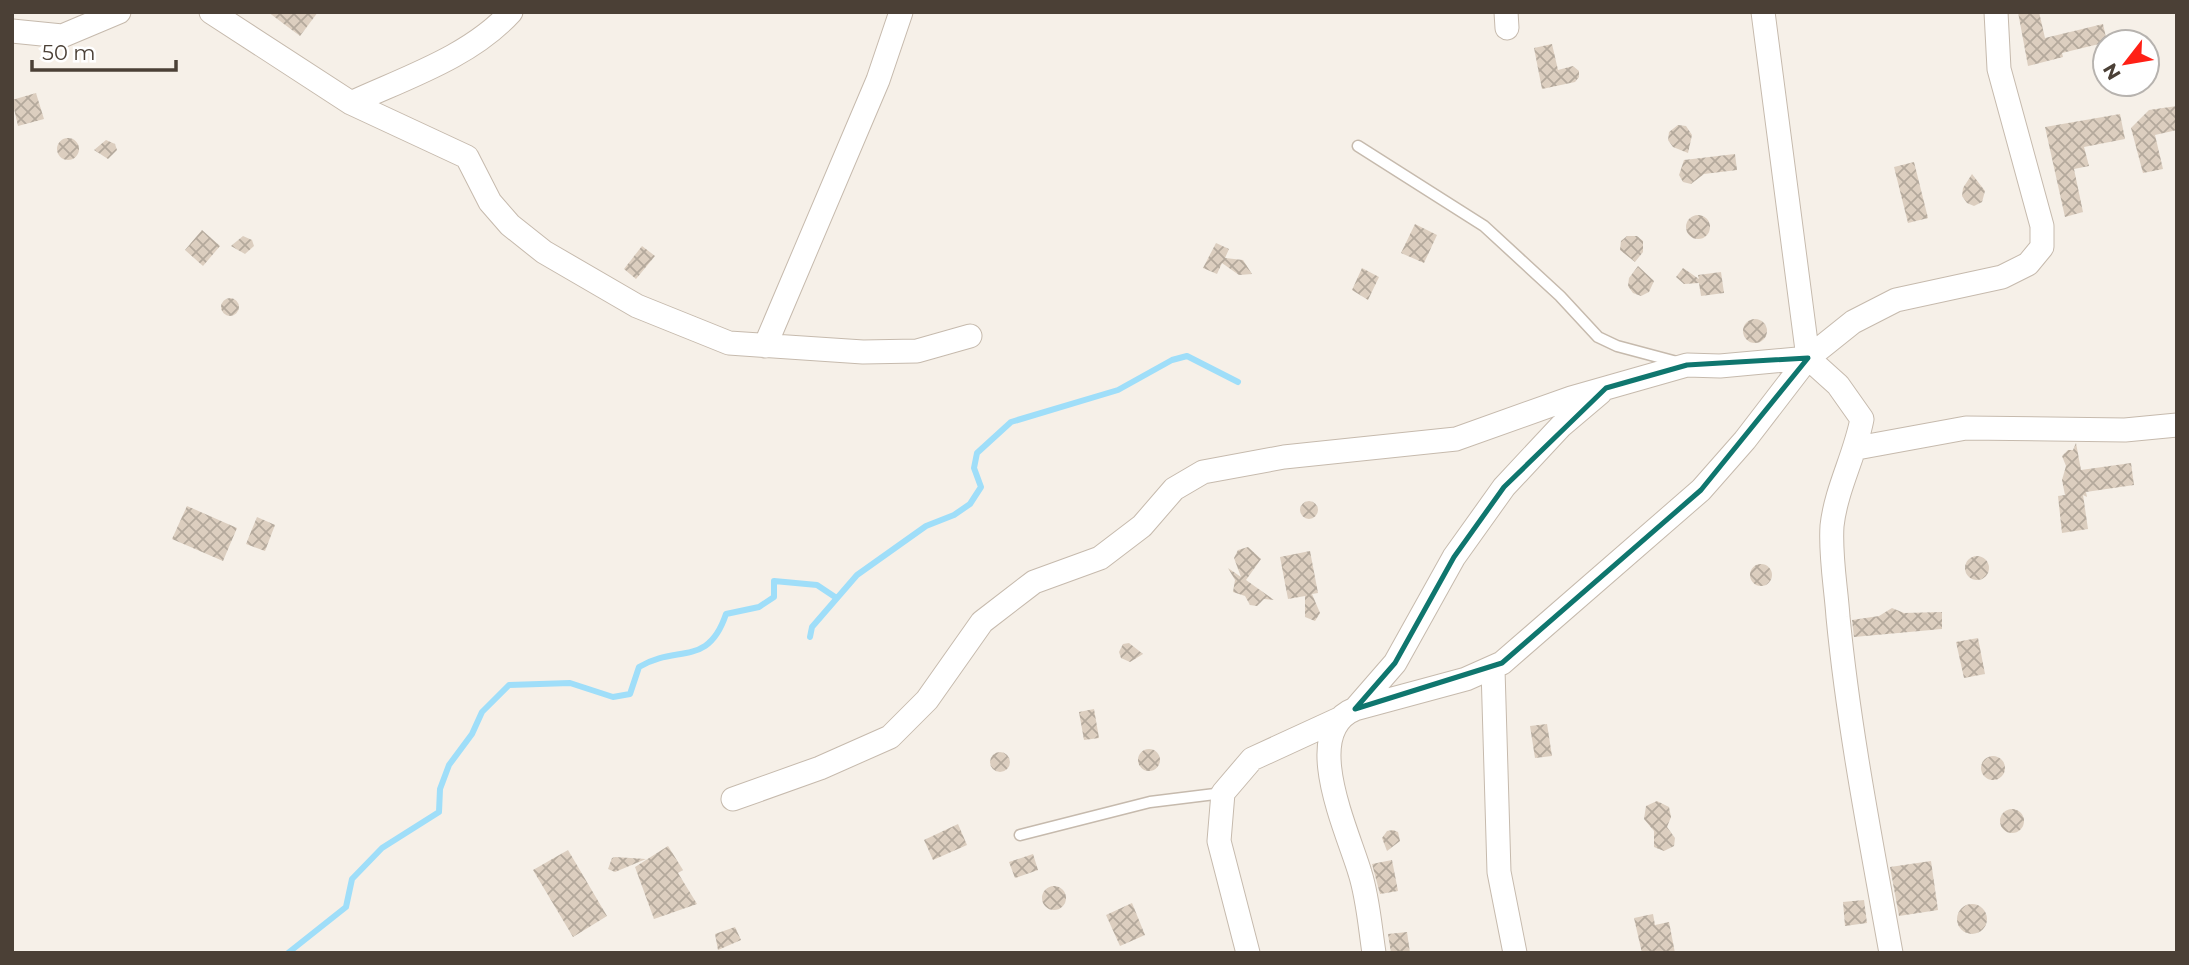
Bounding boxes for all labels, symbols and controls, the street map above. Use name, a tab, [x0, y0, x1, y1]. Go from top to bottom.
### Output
scale bar	[32, 28, 175, 72]
north arrow	[2091, 28, 2161, 98]
text: 50 m	[42, 40, 96, 65]
text: N	[2098, 59, 2126, 84]

